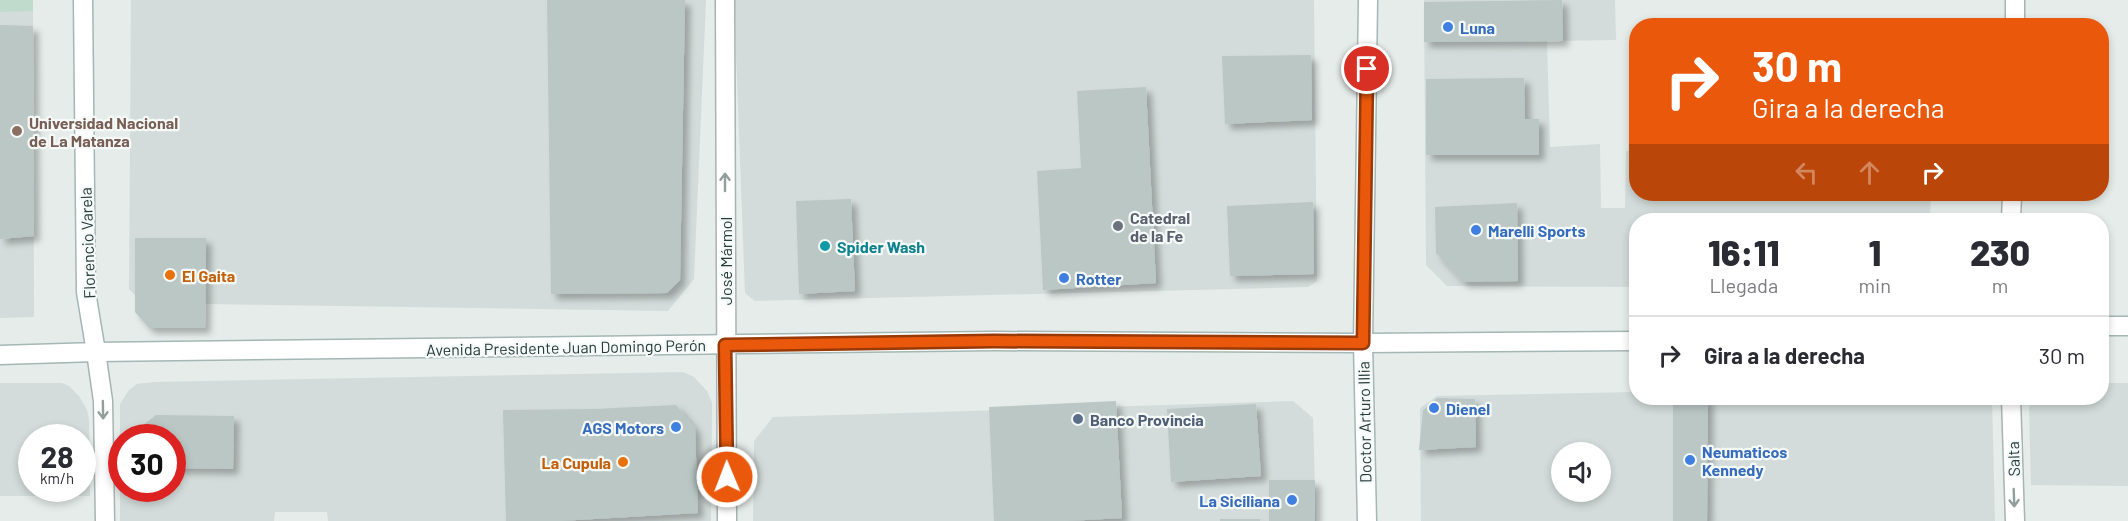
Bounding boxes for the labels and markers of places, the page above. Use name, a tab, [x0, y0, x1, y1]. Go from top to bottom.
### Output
place label: Luna	[1460, 18, 1495, 37]
marker: Luna	[1441, 20, 1455, 34]
pin	[1341, 43, 1392, 94]
place label: Universidad Nacional de La Matanza	[29, 113, 178, 150]
marker: Universidad Nacional de La Matanza	[10, 124, 24, 138]
place label: Catedral de la Fe	[1130, 208, 1190, 245]
marker: Catedral de la Fe	[1111, 219, 1125, 233]
place label: Marelli Sports	[1488, 221, 1585, 240]
marker: Marelli Sports	[1469, 223, 1483, 237]
place label: Spider Wash	[837, 237, 925, 256]
marker: Spider Wash	[818, 239, 832, 253]
place label: El Gaita	[182, 266, 235, 285]
marker: El Gaita	[163, 268, 177, 282]
place label: Rotter	[1076, 269, 1121, 288]
marker: Rotter	[1057, 271, 1071, 285]
place label: Dienel	[1446, 399, 1490, 418]
marker: Dienel	[1427, 401, 1441, 415]
place label: Banco Provincia	[1090, 410, 1204, 429]
marker: Banco Provincia	[1071, 412, 1085, 426]
place label: AGS Motors	[582, 418, 664, 437]
marker: AGS Motors	[669, 420, 683, 434]
place label: Neumaticos Kennedy	[1702, 442, 1787, 479]
place label: La Cupula	[542, 453, 611, 472]
marker: Neumaticos Kennedy	[1683, 453, 1697, 467]
marker: La Cupula	[616, 455, 630, 469]
place label: La Siciliana	[1199, 491, 1280, 510]
marker: La Siciliana	[1285, 493, 1299, 507]

